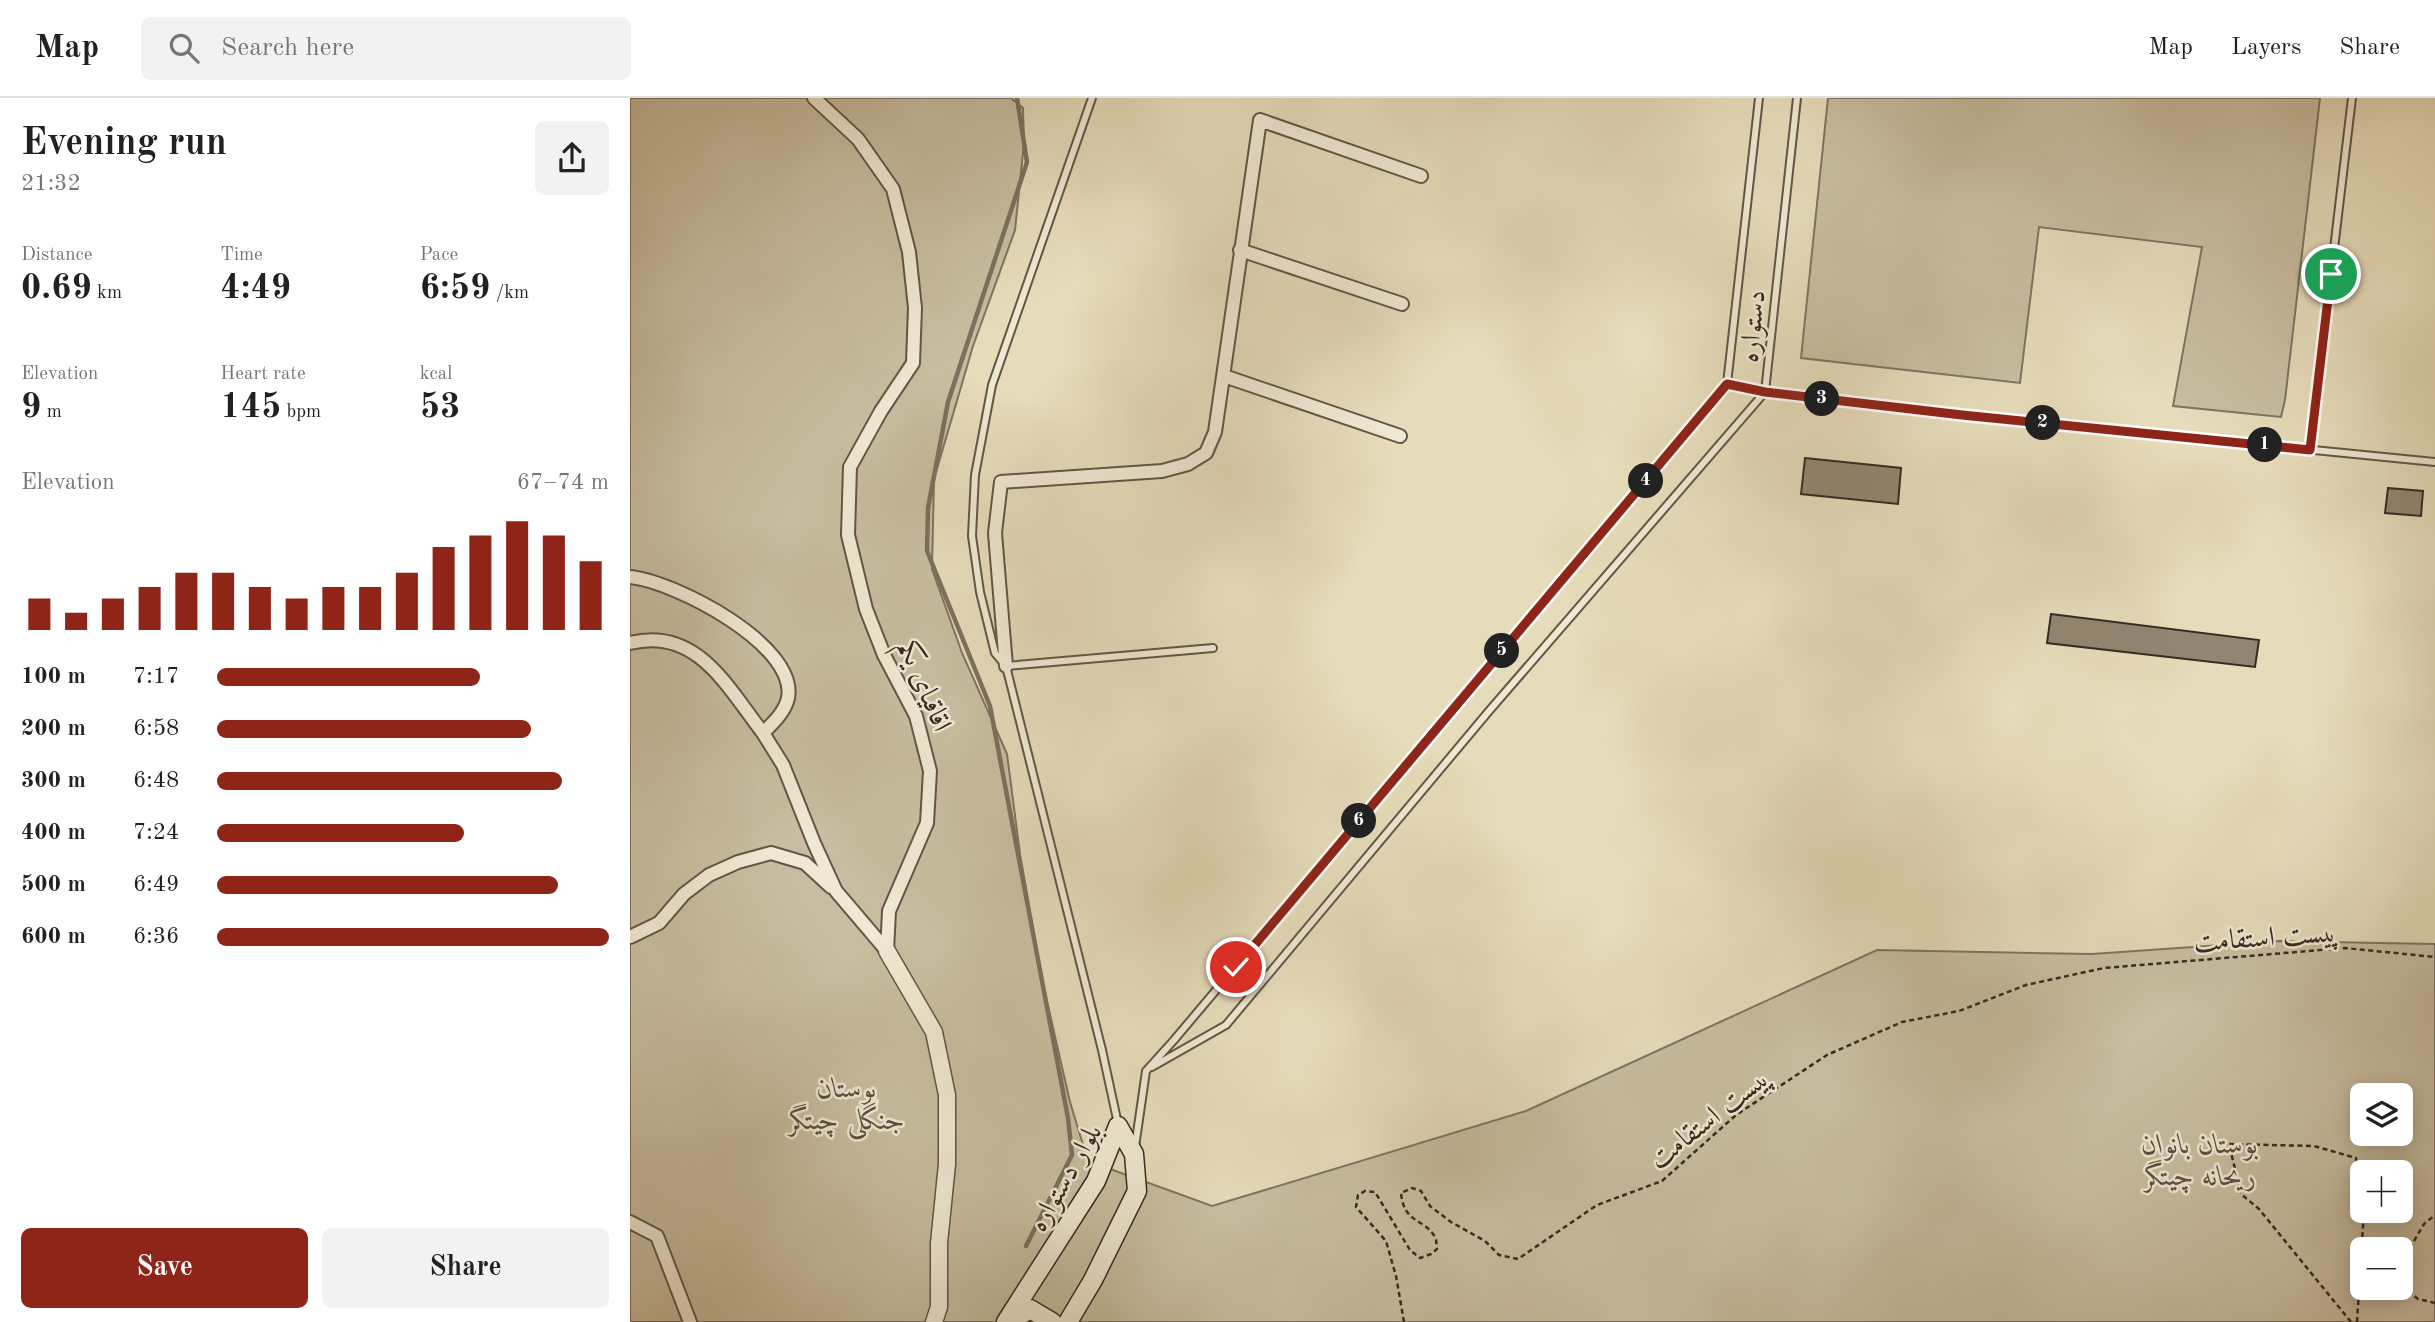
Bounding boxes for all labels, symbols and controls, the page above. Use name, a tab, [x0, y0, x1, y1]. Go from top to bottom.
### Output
search box	[141, 17, 631, 80]
icon: search	[165, 29, 203, 67]
text: Map	[35, 32, 99, 65]
text: Search here	[221, 35, 354, 61]
text: Map	[2149, 36, 2193, 60]
text: Layers	[2231, 36, 2301, 60]
text: Share	[2339, 36, 2400, 60]
button: share	[535, 121, 609, 195]
text: Evening run	[21, 125, 227, 163]
text: 21:32	[21, 172, 81, 195]
pin	[2301, 244, 2361, 304]
text: Distance	[21, 246, 93, 265]
text: Time	[220, 246, 263, 265]
text: Pace	[420, 246, 458, 265]
icon: arrive	[2312, 255, 2350, 293]
text: 0.69	[21, 271, 92, 306]
text: 4:49	[220, 271, 291, 306]
text: 6:59	[420, 271, 490, 306]
text: km	[92, 284, 122, 303]
text: /km	[490, 284, 529, 303]
street label: دستواره	[1736, 289, 1773, 364]
text: Elevation	[21, 365, 98, 384]
text: Heart rate	[220, 365, 306, 384]
text: kcal	[420, 365, 452, 384]
pin: 3	[1804, 382, 1840, 416]
text: 3	[1816, 389, 1827, 408]
text: 9	[21, 390, 41, 425]
text: 145	[220, 390, 281, 425]
text: 53	[420, 390, 460, 425]
text: m	[41, 403, 62, 422]
text: bpm	[281, 403, 321, 422]
pin: 2	[2026, 406, 2060, 440]
text: 2	[2037, 413, 2048, 432]
pin: 1	[2248, 428, 2282, 462]
text: 1	[2259, 435, 2270, 454]
pin: 4	[1628, 464, 1664, 498]
text: Elevation	[21, 471, 115, 494]
text: 67–74 m	[517, 471, 609, 494]
text: 4	[1640, 471, 1651, 490]
pin: 5	[1484, 634, 1520, 668]
street label: اقاقیای یکم	[882, 635, 958, 740]
text: 5	[1496, 641, 1507, 660]
text: 100 m	[21, 665, 86, 688]
text: 7:17	[133, 665, 179, 688]
text: 200 m	[21, 717, 86, 740]
text: 6:58	[133, 717, 179, 740]
text: 300 m	[21, 769, 86, 792]
text: 6:48	[133, 769, 179, 792]
pin: 6	[1342, 804, 1376, 838]
text: 6	[1353, 811, 1364, 830]
text: 400 m	[21, 821, 86, 844]
text: 7:24	[133, 821, 179, 844]
text: 500 m	[21, 873, 86, 896]
text: 6:49	[133, 873, 179, 896]
street label: پیست استقامت	[2193, 920, 2340, 960]
text: 600 m	[21, 925, 86, 948]
text: 6:36	[133, 925, 179, 948]
pin	[1206, 937, 1266, 997]
icon: check	[1217, 948, 1255, 986]
street label: پیست استقامت	[1645, 1064, 1778, 1177]
park label: بوستان جنگلی چیتگر	[787, 1076, 905, 1140]
map controls	[2350, 1083, 2413, 1300]
button: layers	[2350, 1083, 2413, 1146]
street label: بلوار دستواره	[1025, 1120, 1109, 1238]
park label: بوستان بانوان ریحانه چیتگر	[2142, 1132, 2258, 1194]
button: +	[2350, 1160, 2413, 1223]
button: Save	[21, 1228, 308, 1308]
button: Share	[322, 1228, 609, 1308]
button: −	[2350, 1237, 2413, 1300]

